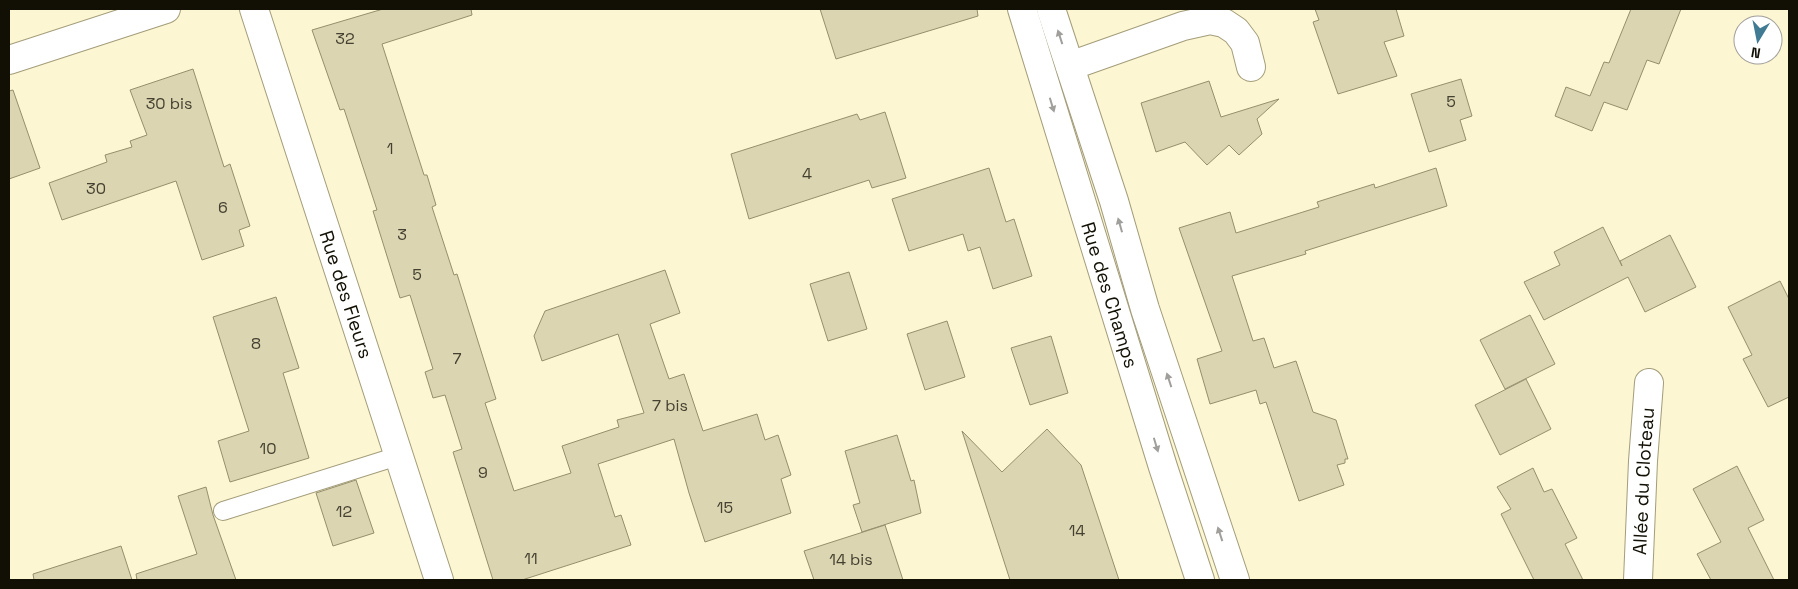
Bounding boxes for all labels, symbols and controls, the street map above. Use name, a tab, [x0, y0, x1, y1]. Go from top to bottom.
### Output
north arrow	[1733, 15, 1783, 65]
house number: 32	[335, 28, 355, 49]
one-way arrow	[1056, 29, 1063, 44]
text: N	[1750, 43, 1762, 62]
house number: 5	[1446, 91, 1456, 112]
house number: 30 bis	[146, 93, 192, 114]
one-way arrow	[1048, 98, 1056, 113]
house number: 1	[387, 138, 393, 159]
house number: 4	[802, 163, 812, 184]
house number: 30	[86, 178, 106, 199]
house number: 6	[218, 197, 228, 218]
one-way arrow	[1116, 217, 1124, 232]
street label: Rue des Champs	[1075, 219, 1144, 371]
house number: 3	[397, 224, 407, 245]
street label: Rue des Fleurs	[314, 227, 378, 362]
house number: 5	[412, 264, 422, 285]
house number: 8	[251, 333, 261, 354]
house number: 7	[452, 348, 462, 369]
one-way arrow	[1164, 372, 1172, 387]
house number: 7 bis	[652, 395, 688, 416]
street label: Allée du Cloteau	[1627, 406, 1660, 555]
house number: 10	[260, 438, 276, 459]
one-way arrow	[1152, 438, 1160, 453]
house number: 9	[478, 462, 488, 483]
house number: 15	[717, 497, 733, 518]
house number: 12	[336, 501, 352, 522]
house number: 14	[1069, 520, 1085, 541]
one-way arrow	[1216, 526, 1224, 541]
house number: 11	[524, 548, 538, 569]
house number: 14 bis	[829, 549, 873, 570]

